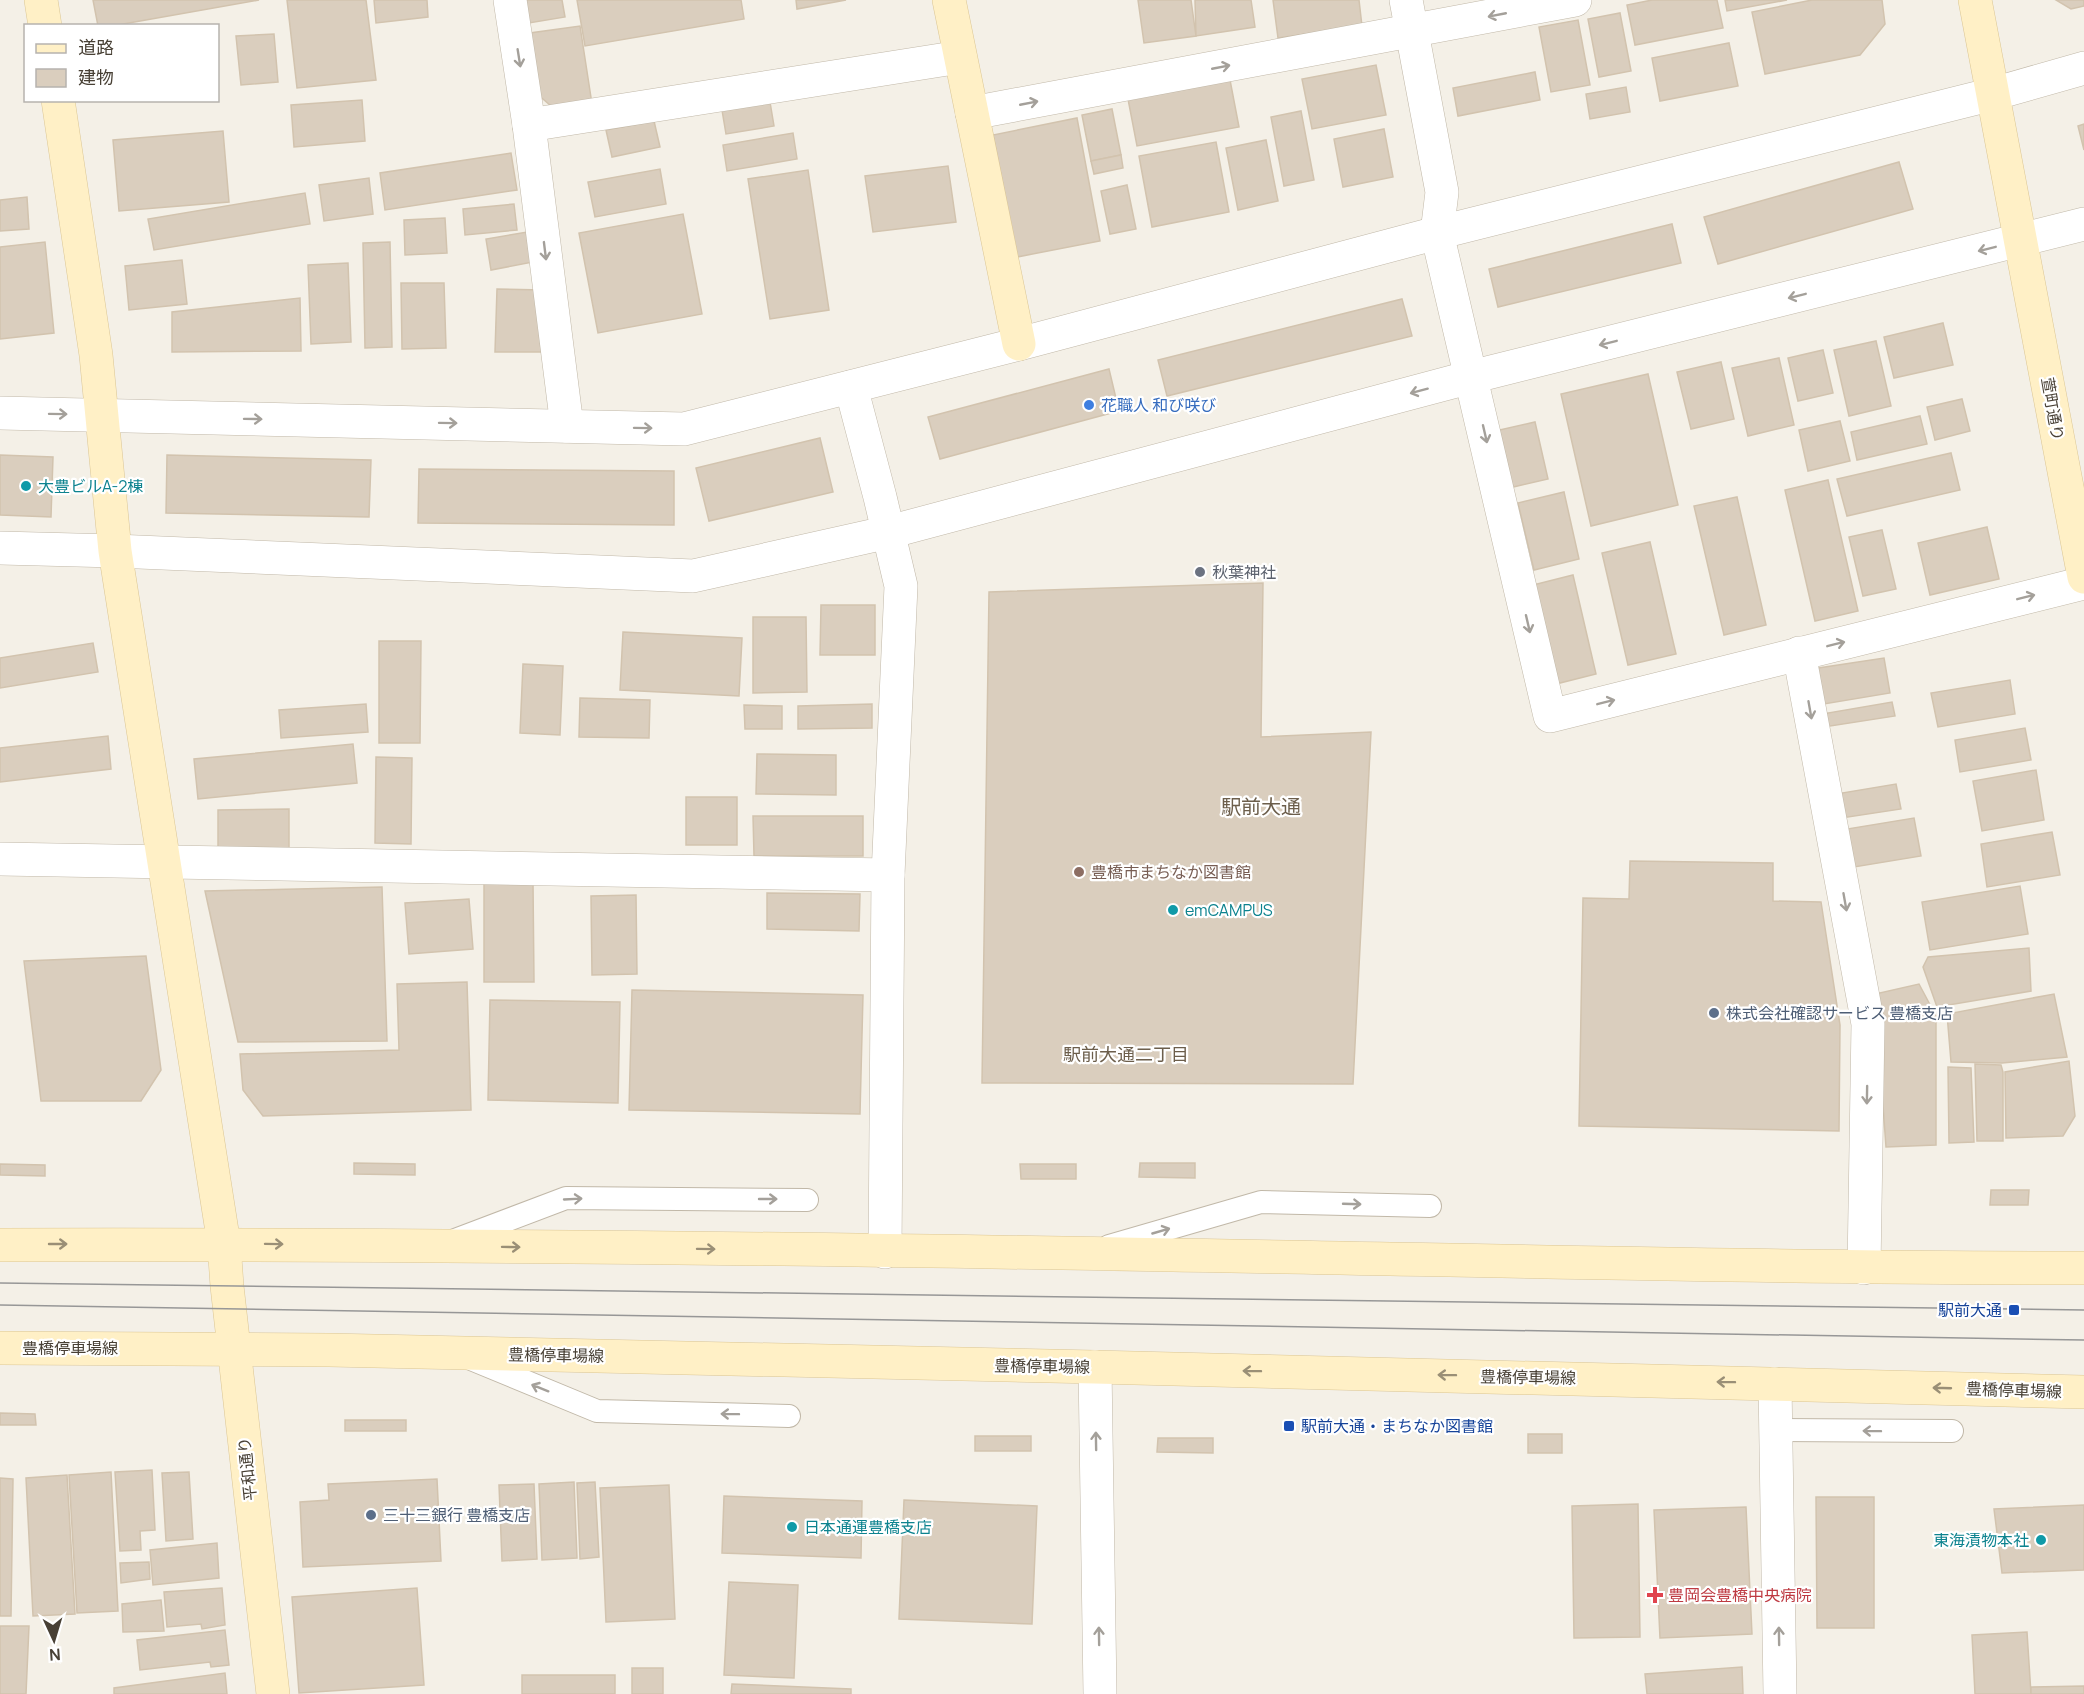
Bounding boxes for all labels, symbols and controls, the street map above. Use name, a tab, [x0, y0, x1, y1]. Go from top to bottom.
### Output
one-way arrow	[1487, 10, 1507, 21]
legend	[24, 24, 219, 102]
text: 道路	[78, 35, 114, 59]
one-way arrow	[514, 47, 525, 67]
one-way arrow	[1211, 61, 1230, 72]
text: 建物	[78, 65, 114, 89]
one-way arrow	[1019, 97, 1039, 108]
one-way arrow	[540, 241, 551, 260]
one-way arrow	[1977, 243, 1996, 255]
one-way arrow	[1788, 290, 1807, 302]
one-way arrow	[1599, 337, 1618, 349]
street label: 萱町通り	[2037, 376, 2069, 442]
one-way arrow	[1410, 385, 1429, 397]
place label: 花職人 和び咲び	[1101, 394, 1216, 416]
marker: 花職人 和び咲び	[1082, 398, 1096, 412]
one-way arrow	[48, 408, 68, 420]
one-way arrow	[243, 413, 263, 425]
one-way arrow	[438, 417, 458, 429]
one-way arrow	[633, 422, 653, 433]
one-way arrow	[1479, 424, 1491, 443]
place label: 大豊ビルA-2棟	[38, 475, 143, 497]
marker: 大豊ビルA-2棟	[19, 479, 33, 493]
place label: 秋葉神社	[1212, 561, 1276, 583]
marker: 秋葉神社	[1193, 565, 1207, 579]
one-way arrow	[2016, 591, 2035, 603]
one-way arrow	[1523, 614, 1535, 633]
one-way arrow	[1826, 637, 1845, 649]
one-way arrow	[1597, 696, 1616, 707]
one-way arrow	[1805, 700, 1816, 720]
district label: 駅前大通	[1221, 793, 1301, 820]
place label: 豊橋市まちなか図書館	[1091, 861, 1251, 883]
marker: 豊橋市まちなか図書館	[1072, 865, 1086, 879]
one-way arrow	[1840, 892, 1851, 911]
place label: emCAMPUS	[1185, 899, 1273, 921]
marker: emCAMPUS	[1166, 903, 1180, 917]
place label: 株式会社確認サービス 豊橋支店	[1726, 1002, 1953, 1024]
marker: 株式会社確認サービス 豊橋支店	[1707, 1006, 1721, 1020]
district label: 駅前大通二丁目	[1063, 1042, 1189, 1066]
one-way arrow	[1861, 1085, 1872, 1105]
one-way arrow	[563, 1193, 582, 1204]
one-way arrow	[757, 1194, 777, 1205]
one-way arrow	[1341, 1199, 1361, 1210]
one-way arrow	[1151, 1225, 1170, 1236]
one-way arrow	[48, 1238, 68, 1250]
one-way arrow	[264, 1239, 284, 1250]
one-way arrow	[501, 1241, 521, 1253]
one-way arrow	[696, 1243, 716, 1255]
place label: 駅前大通	[1938, 1299, 2002, 1321]
marker: 駅前大通	[2007, 1303, 2021, 1317]
street label: 豊橋停車場線	[22, 1337, 118, 1359]
street label: 豊橋停車場線	[508, 1343, 604, 1367]
street label: 豊橋停車場線	[994, 1354, 1090, 1378]
one-way arrow	[1242, 1365, 1262, 1376]
street label: 豊橋停車場線	[1480, 1365, 1576, 1389]
one-way arrow	[1437, 1370, 1457, 1381]
one-way arrow	[1716, 1377, 1736, 1388]
street label: 豊橋停車場線	[1966, 1377, 2062, 1403]
one-way arrow	[531, 1382, 550, 1393]
one-way arrow	[1932, 1382, 1952, 1394]
one-way arrow	[721, 1408, 741, 1420]
place label: 駅前大通・まちなか図書館	[1301, 1415, 1493, 1437]
marker: 駅前大通・まちなか図書館	[1282, 1419, 1296, 1433]
one-way arrow	[1863, 1425, 1883, 1437]
one-way arrow	[1090, 1431, 1102, 1451]
street label: 平和通り	[233, 1436, 261, 1502]
place label: 三十三銀行 豊橋支店	[383, 1504, 530, 1526]
marker: 三十三銀行 豊橋支店	[364, 1508, 378, 1522]
place label: 日本通運豊橋支店	[804, 1516, 932, 1538]
marker: 日本通運豊橋支店	[785, 1520, 799, 1534]
place label: 東海漬物本社	[1933, 1529, 2029, 1551]
marker: 東海漬物本社	[2034, 1533, 2048, 1547]
place label: 豊岡会豊橋中央病院	[1668, 1584, 1812, 1606]
marker: 豊岡会豊橋中央病院	[1646, 1586, 1664, 1604]
north arrow	[24, 1610, 84, 1670]
one-way arrow	[1094, 1626, 1105, 1646]
one-way arrow	[1773, 1626, 1785, 1646]
text: N	[49, 1644, 62, 1666]

